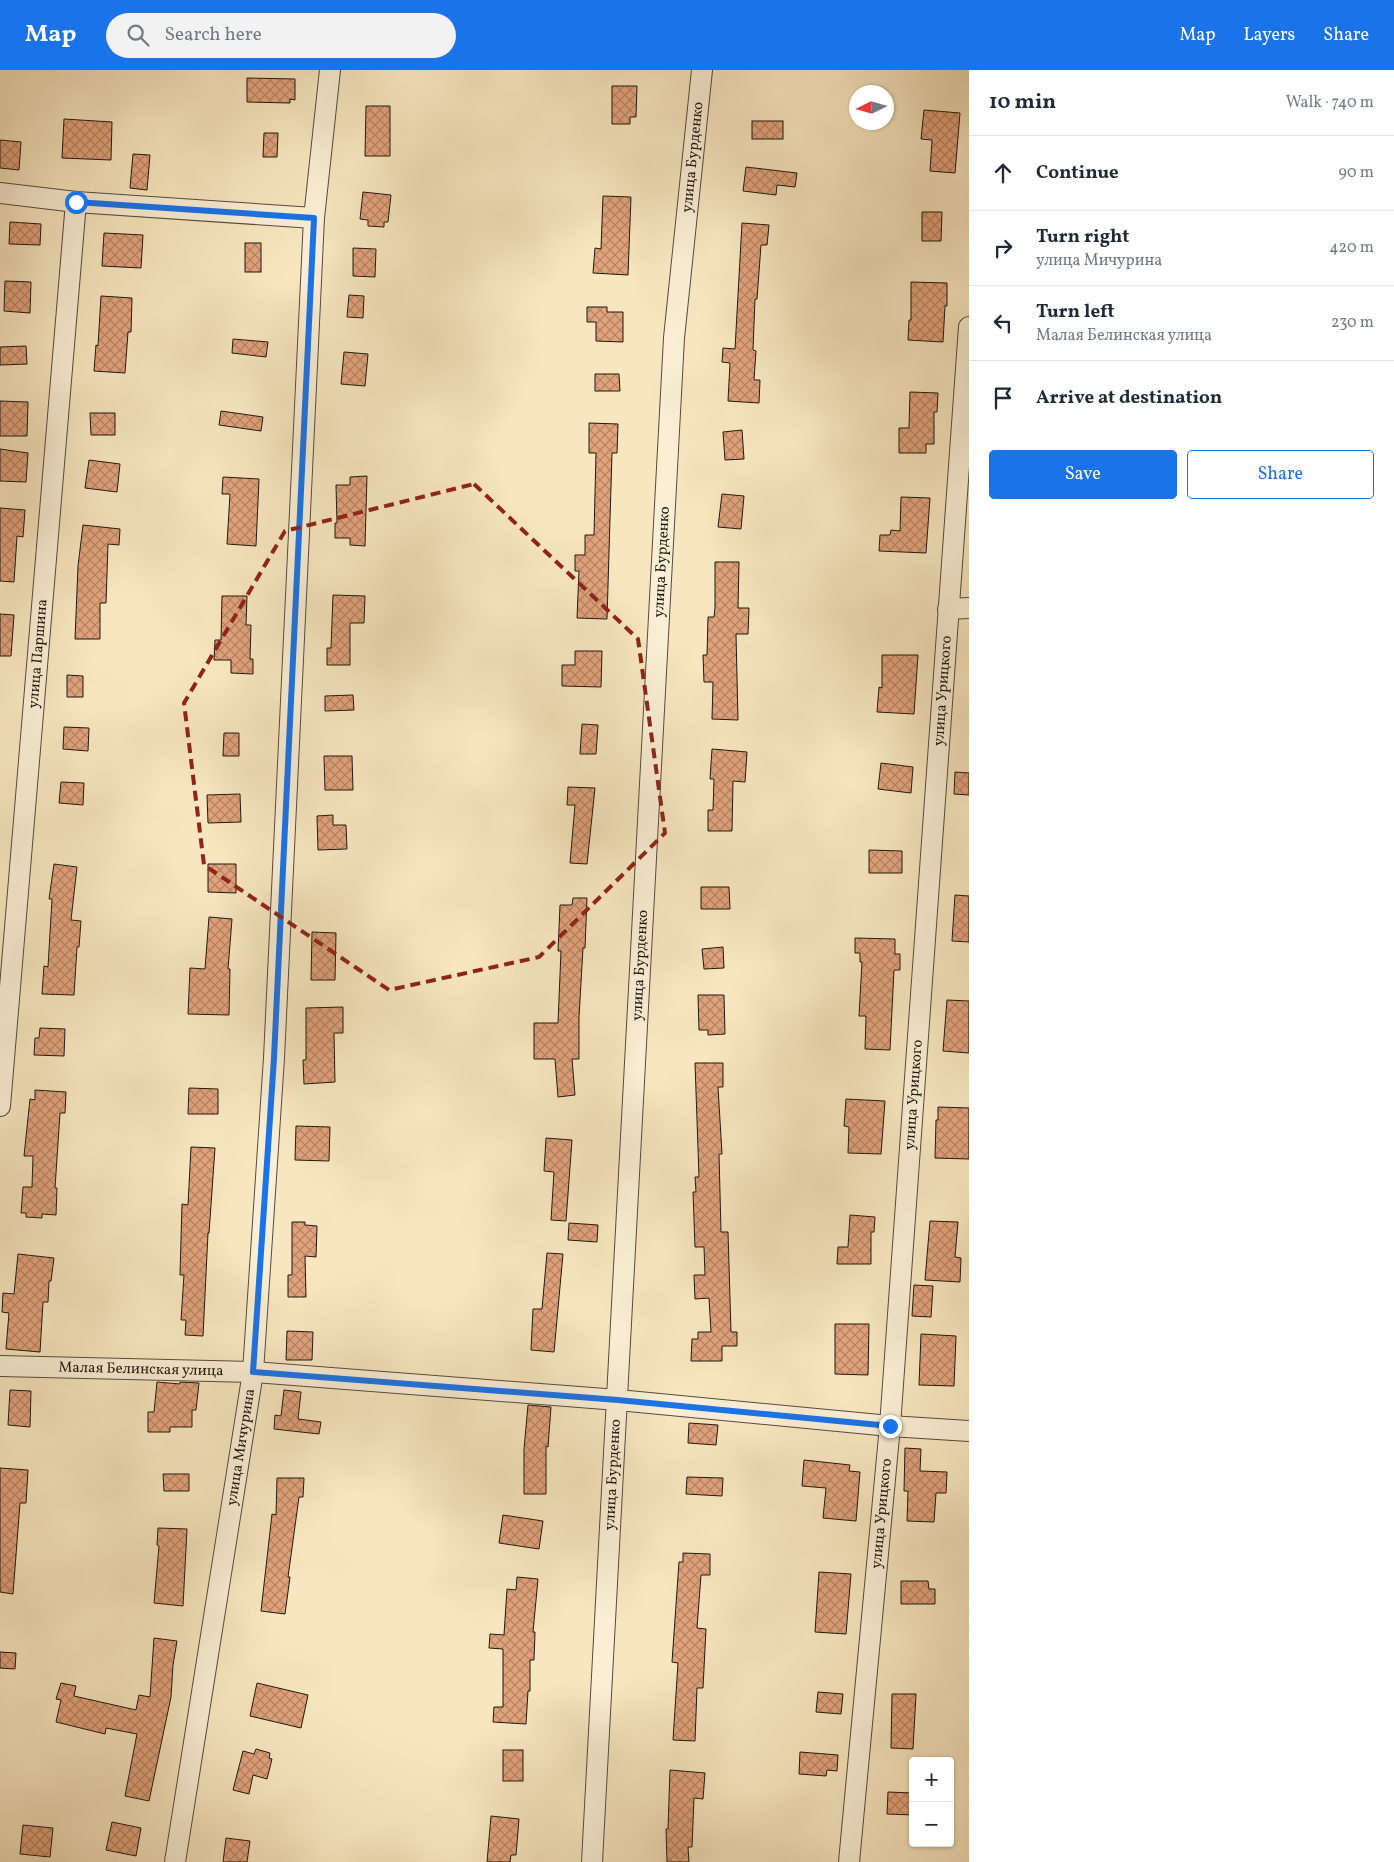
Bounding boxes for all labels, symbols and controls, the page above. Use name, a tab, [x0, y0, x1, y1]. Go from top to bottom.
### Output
search box	[106, 13, 456, 58]
text: Map	[25, 18, 76, 52]
icon: search	[124, 21, 152, 49]
text: Search here	[164, 22, 262, 48]
text: Map	[1179, 23, 1215, 48]
text: Layers	[1243, 23, 1295, 48]
text: Share	[1323, 23, 1369, 48]
north arrow	[849, 85, 894, 130]
text: 10 min	[989, 88, 1056, 117]
text: Walk · 740 m	[1286, 92, 1374, 114]
street label: улица Бурденко	[677, 101, 709, 214]
icon: ahead	[989, 159, 1017, 187]
text: Continue	[1036, 160, 1119, 186]
text: 90 m	[1338, 162, 1374, 184]
route start	[65, 191, 88, 214]
text: Turn right	[1036, 224, 1129, 250]
icon: right	[989, 234, 1017, 262]
text: 420 m	[1329, 237, 1374, 259]
text: улица Мичурина	[1036, 250, 1162, 272]
text: Turn left	[1036, 299, 1115, 325]
icon: left	[989, 309, 1017, 337]
text: 230 m	[1331, 312, 1374, 334]
text: Малая Белинская улица	[1036, 325, 1212, 347]
icon: arrive	[989, 384, 1017, 412]
text: Arrive at destination	[1036, 385, 1222, 411]
button: Save	[989, 450, 1177, 499]
button: Share	[1187, 450, 1374, 499]
street label: улица Бурденко	[648, 506, 675, 618]
street label: улица Паршина	[23, 598, 53, 709]
street label: улица Урицкого	[928, 635, 957, 747]
street label: улица Бурденко	[627, 909, 654, 1021]
street label: улица Урицкого	[899, 1039, 928, 1151]
street label: Малая Белинская улица	[58, 1357, 224, 1382]
street label: улица Мичурина	[221, 1387, 261, 1507]
route end	[879, 1415, 902, 1438]
street label: улица Бурденко	[599, 1418, 626, 1531]
street label: улица Урицкого	[866, 1457, 897, 1570]
map controls	[909, 1757, 954, 1847]
button: +	[909, 1757, 954, 1802]
button: −	[909, 1802, 954, 1847]

